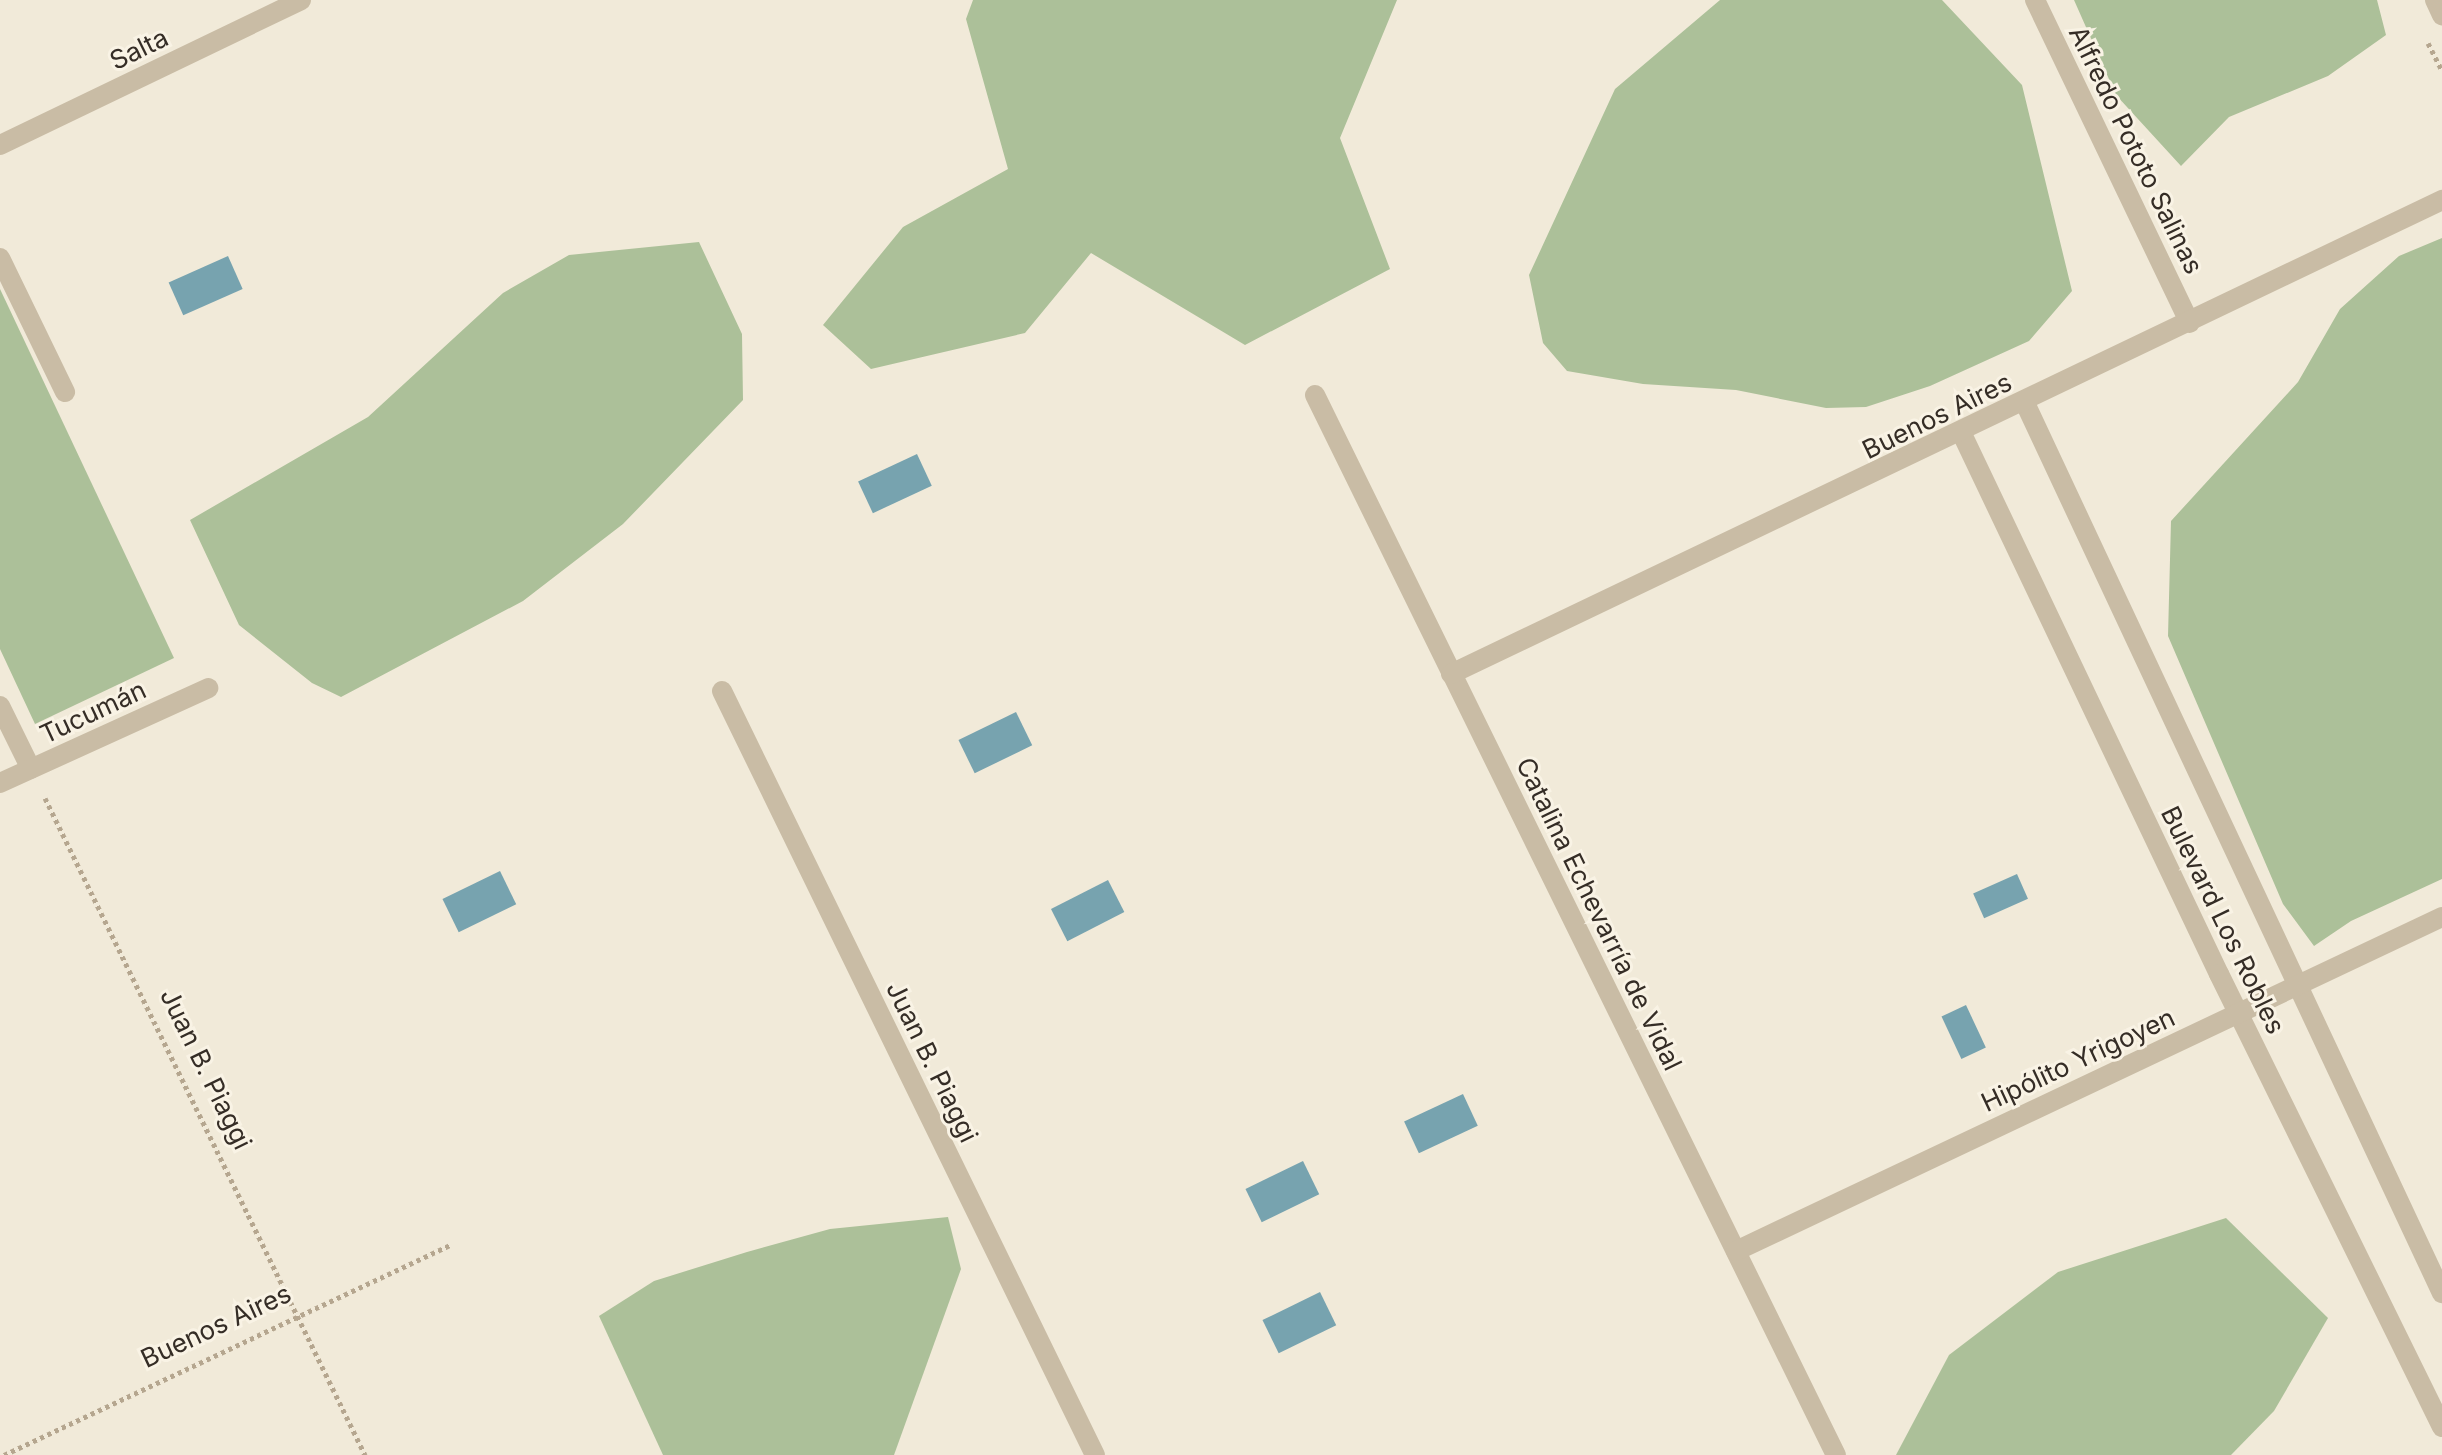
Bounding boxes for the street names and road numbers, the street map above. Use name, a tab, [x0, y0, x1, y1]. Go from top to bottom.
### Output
street label: Alfredo Pototo Salinas	[2062, 21, 2210, 279]
street label: Salta	[105, 22, 173, 76]
street label: Buenos Aires	[1857, 366, 2017, 466]
street label: Tucumán	[35, 674, 151, 750]
street label: Catalina Echevarría de Vidal	[1510, 752, 1688, 1076]
street label: Bulevard Los Robles	[2154, 801, 2292, 1039]
street label: Juan B. Piaggi	[880, 977, 984, 1147]
street label: Juan B. Piaggi	[154, 984, 258, 1154]
street label: Hipólito Yrigoyen	[1976, 1002, 2180, 1118]
street label: Buenos Aires	[136, 1278, 296, 1374]

